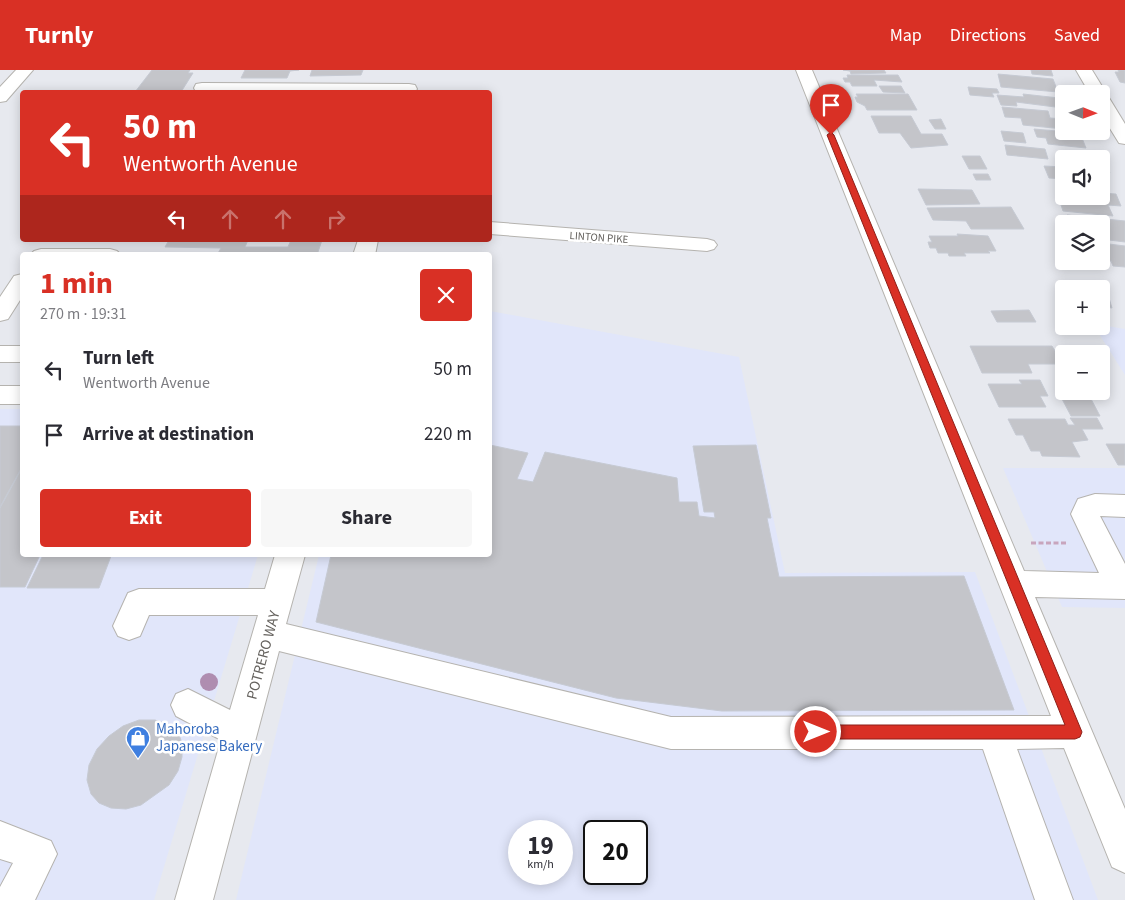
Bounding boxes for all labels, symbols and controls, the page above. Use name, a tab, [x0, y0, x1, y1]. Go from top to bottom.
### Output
text: Turnly	[25, 18, 94, 53]
text: Map	[890, 23, 922, 48]
text: Directions	[950, 23, 1026, 48]
text: Saved	[1054, 23, 1100, 48]
pin	[810, 84, 852, 135]
north arrow	[1055, 85, 1110, 140]
map controls	[1055, 85, 1110, 400]
icon: arrive	[817, 91, 845, 119]
text: 50 m	[123, 102, 197, 152]
icon: left	[40, 110, 105, 175]
text: Wentworth Avenue	[123, 148, 298, 180]
button: sound	[1055, 150, 1110, 205]
icon: left	[163, 205, 191, 233]
icon: ahead	[216, 205, 244, 233]
icon: ahead	[269, 205, 297, 233]
icon: right	[322, 205, 350, 233]
button: layers	[1055, 215, 1110, 270]
street label: LINTON PIKE	[569, 228, 629, 247]
text: 1 min	[40, 262, 113, 305]
button: close	[420, 269, 472, 321]
button: +	[1055, 280, 1110, 335]
text: 270 m · 19:31	[40, 303, 127, 325]
text: Turn left	[83, 345, 154, 372]
button: −	[1055, 345, 1110, 400]
icon: left	[40, 356, 68, 384]
text: 50 m	[434, 356, 472, 383]
text: Wentworth Avenue	[83, 372, 210, 394]
icon: arrive	[40, 421, 68, 449]
text: Arrive at destination	[83, 421, 254, 448]
text: 220 m	[424, 421, 472, 448]
button: Exit	[40, 489, 251, 547]
button: Share	[261, 489, 472, 547]
street label: POTRERO WAY	[242, 608, 286, 702]
position arrow	[789, 705, 841, 757]
place label: Mahoroba Japanese Bakery	[156, 719, 262, 757]
shop icon: Mahoroba Japanese Bakery	[125, 725, 151, 759]
speed limit sign: 20	[583, 820, 648, 885]
text: 19	[527, 828, 554, 864]
text: km/h	[527, 856, 554, 873]

